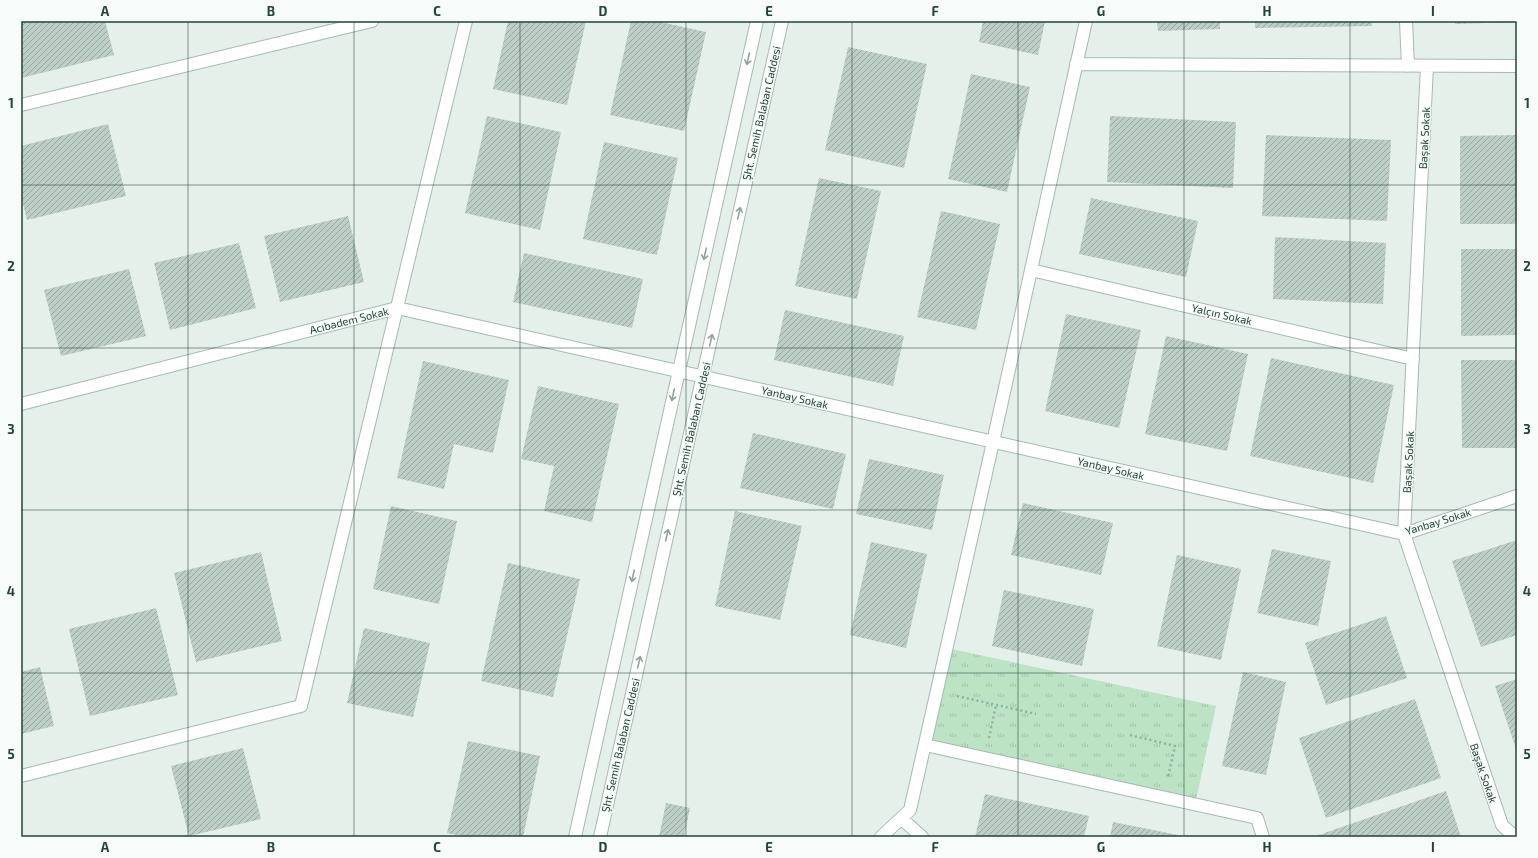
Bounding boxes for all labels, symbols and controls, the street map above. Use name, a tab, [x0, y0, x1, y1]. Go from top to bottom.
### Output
text: A	[101, 3, 110, 19]
text: B	[267, 3, 275, 19]
text: C	[433, 3, 441, 19]
text: D	[599, 3, 608, 19]
text: E	[765, 3, 773, 19]
text: F	[931, 3, 939, 19]
text: G	[1097, 3, 1105, 19]
text: H	[1263, 3, 1272, 19]
text: I	[1431, 3, 1435, 19]
street label: Şht. Semih Balaban Caddesi	[739, 45, 785, 182]
one-way arrow	[744, 52, 752, 65]
text: 1	[8, 95, 14, 111]
text: 1	[1524, 95, 1530, 111]
street label: Başak Sokak	[1416, 106, 1433, 169]
one-way arrow	[736, 207, 743, 220]
one-way arrow	[700, 247, 708, 260]
text: 2	[7, 258, 15, 274]
text: 2	[1523, 258, 1531, 274]
street label: Yalçın Sokak	[1190, 301, 1254, 328]
street label: Acıbadem Sokak	[308, 304, 390, 336]
one-way arrow	[707, 334, 715, 347]
street label: Şht. Semih Balaban Caddesi	[669, 361, 715, 498]
street label: Yanbay Sokak	[760, 383, 830, 411]
one-way arrow	[669, 388, 677, 401]
text: 3	[7, 421, 15, 437]
text: 3	[1523, 421, 1531, 437]
street label: Başak Sokak	[1400, 430, 1417, 493]
street label: Yanbay Sokak	[1076, 454, 1146, 482]
street label: Yanbay Sokak	[1404, 505, 1473, 537]
one-way arrow	[664, 529, 672, 542]
one-way arrow	[629, 570, 637, 583]
text: 4	[7, 583, 15, 599]
text: 4	[1523, 583, 1531, 599]
one-way arrow	[635, 656, 643, 669]
street label: Şht. Semih Balaban Caddesi	[598, 677, 644, 814]
street label: Başak Sokak	[1467, 742, 1500, 805]
text: 5	[7, 746, 15, 762]
text: 5	[1523, 746, 1531, 762]
text: A	[101, 839, 110, 855]
text: B	[267, 839, 275, 855]
text: C	[433, 839, 441, 855]
text: D	[599, 839, 608, 855]
text: E	[765, 839, 773, 855]
text: F	[931, 839, 939, 855]
text: G	[1097, 839, 1105, 855]
text: H	[1263, 839, 1272, 855]
text: I	[1431, 839, 1435, 855]

